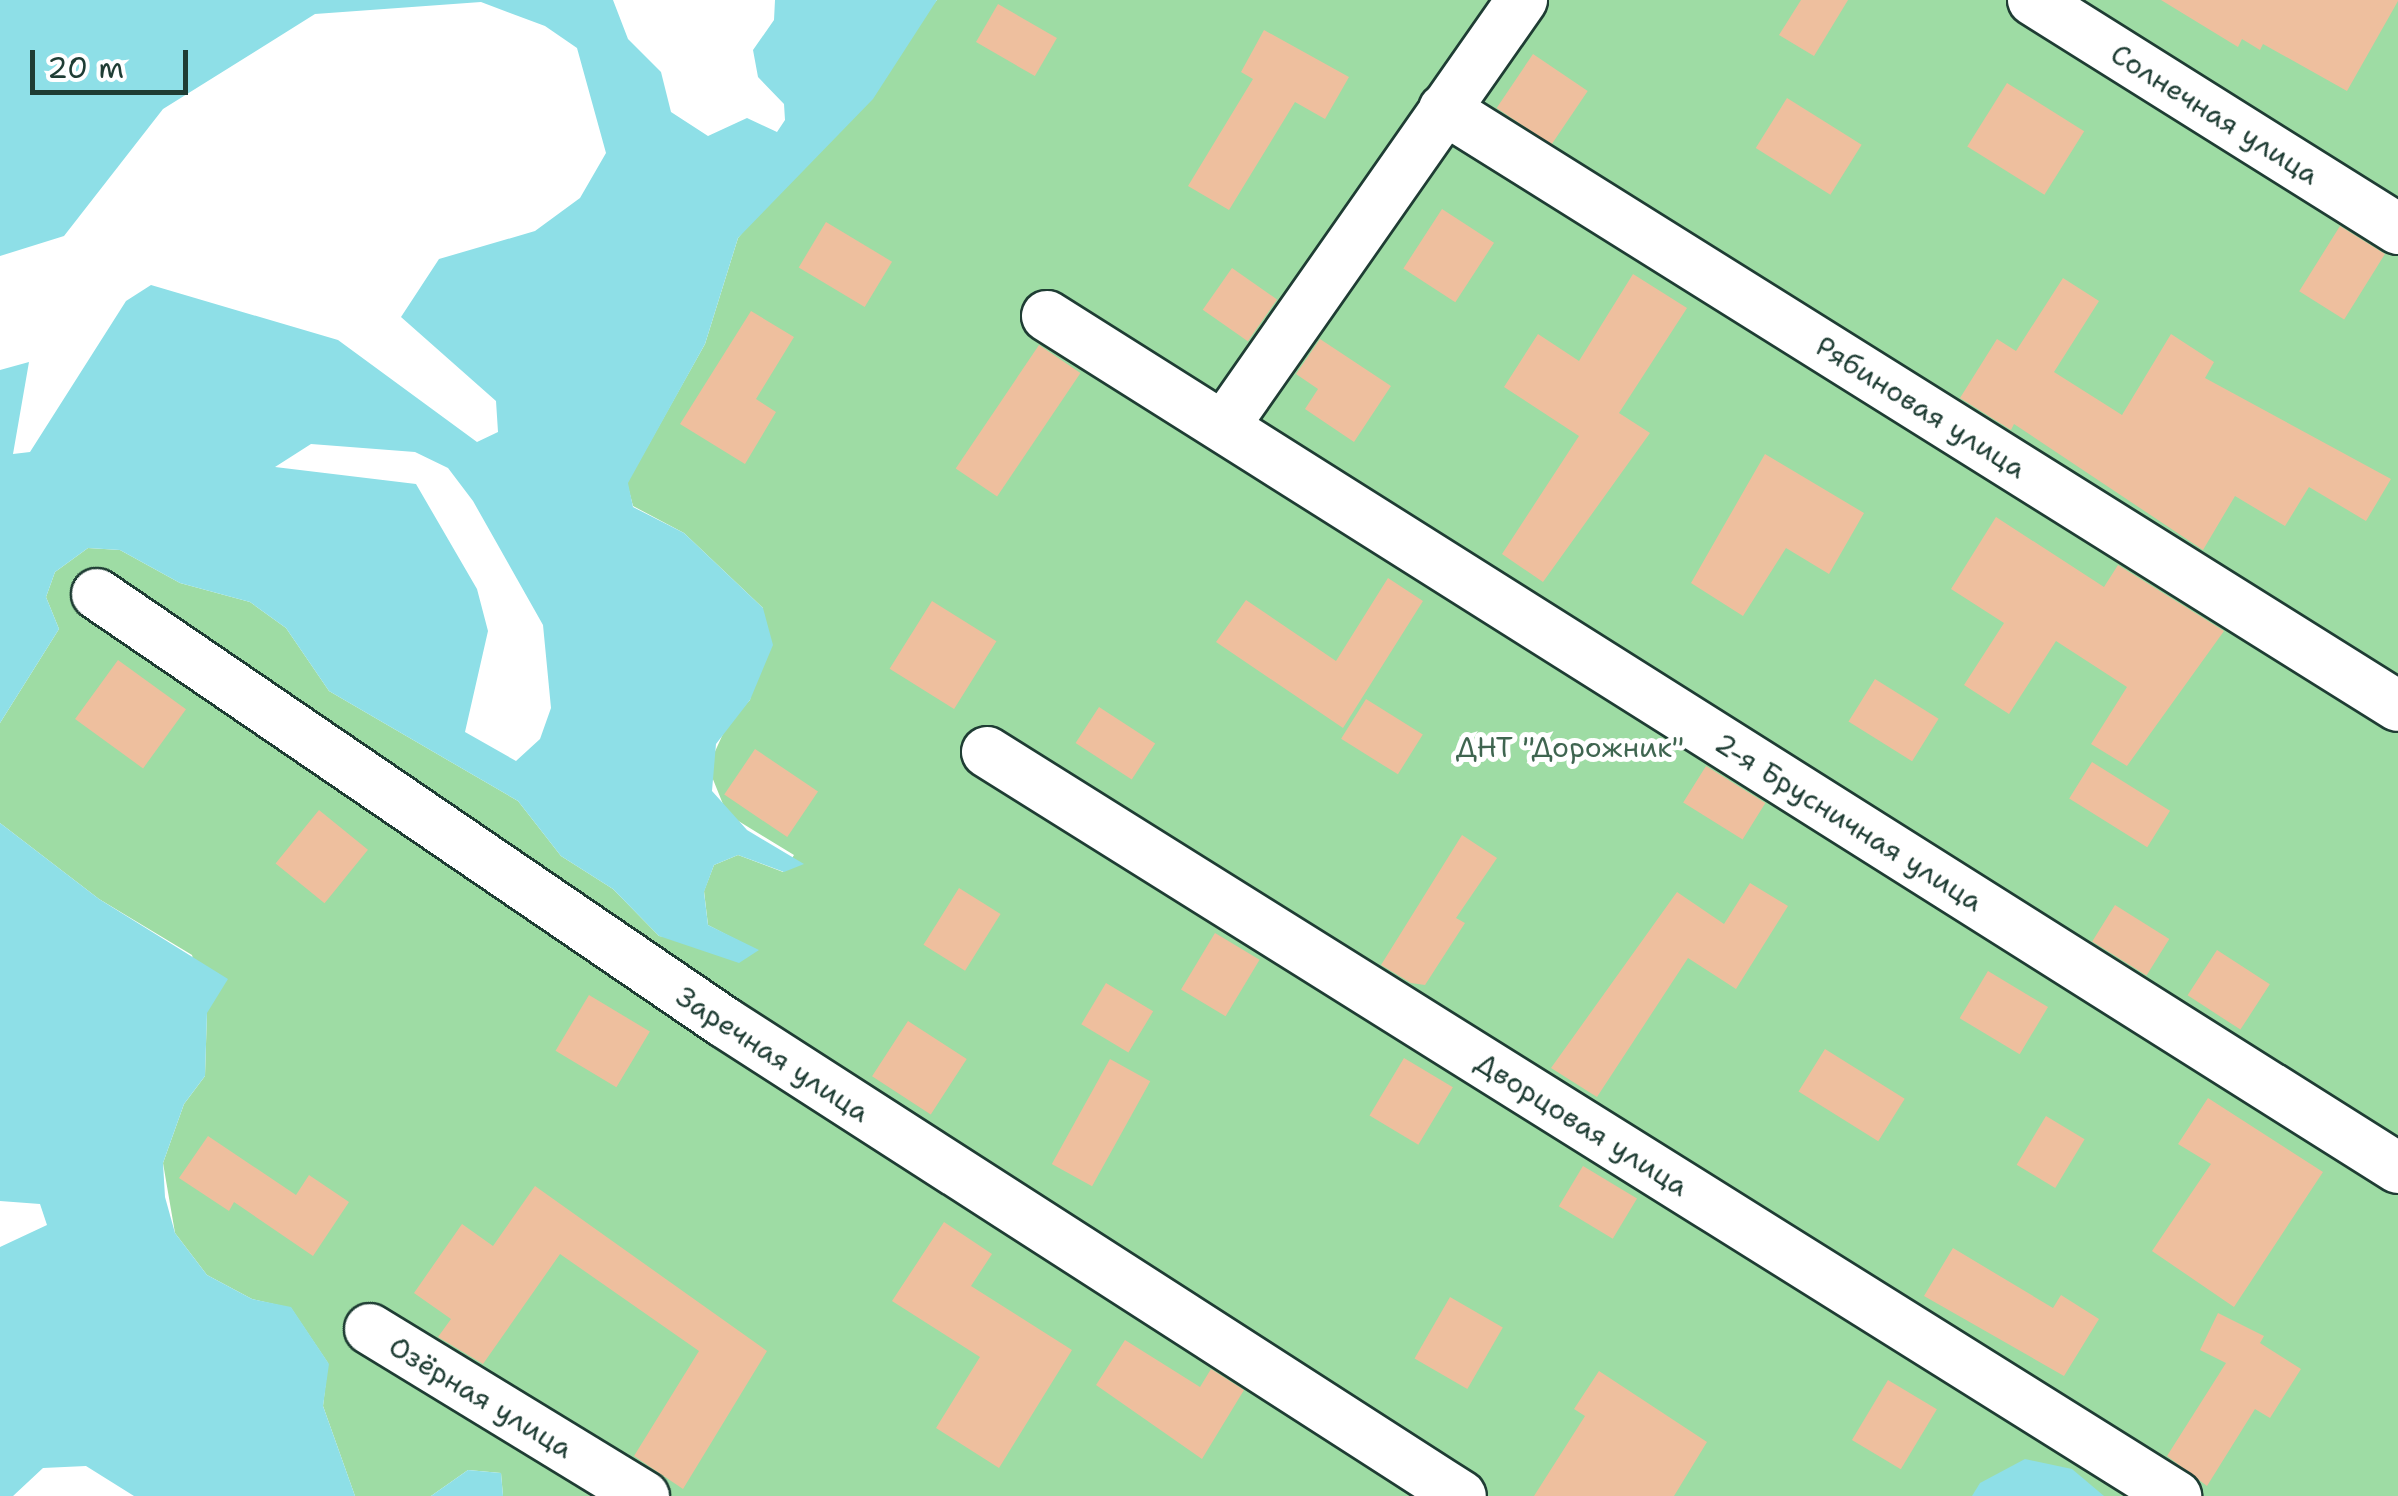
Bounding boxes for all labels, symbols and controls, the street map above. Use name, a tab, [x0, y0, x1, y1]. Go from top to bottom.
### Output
scale bar	[35, 30, 192, 92]
street label: Солнечная улица	[2105, 37, 2325, 191]
text: 20 m	[47, 47, 124, 88]
street label: Рябиновая улица	[1810, 329, 2032, 485]
street label: 2-я Брусничная улица	[1709, 726, 1989, 918]
park label: ДНТ "Дорожник"	[1456, 730, 1684, 764]
street label: Заречная улица	[670, 979, 876, 1129]
street label: Дворцовая улица	[1469, 1045, 1695, 1203]
street label: Озёрная улица	[383, 1329, 579, 1465]

